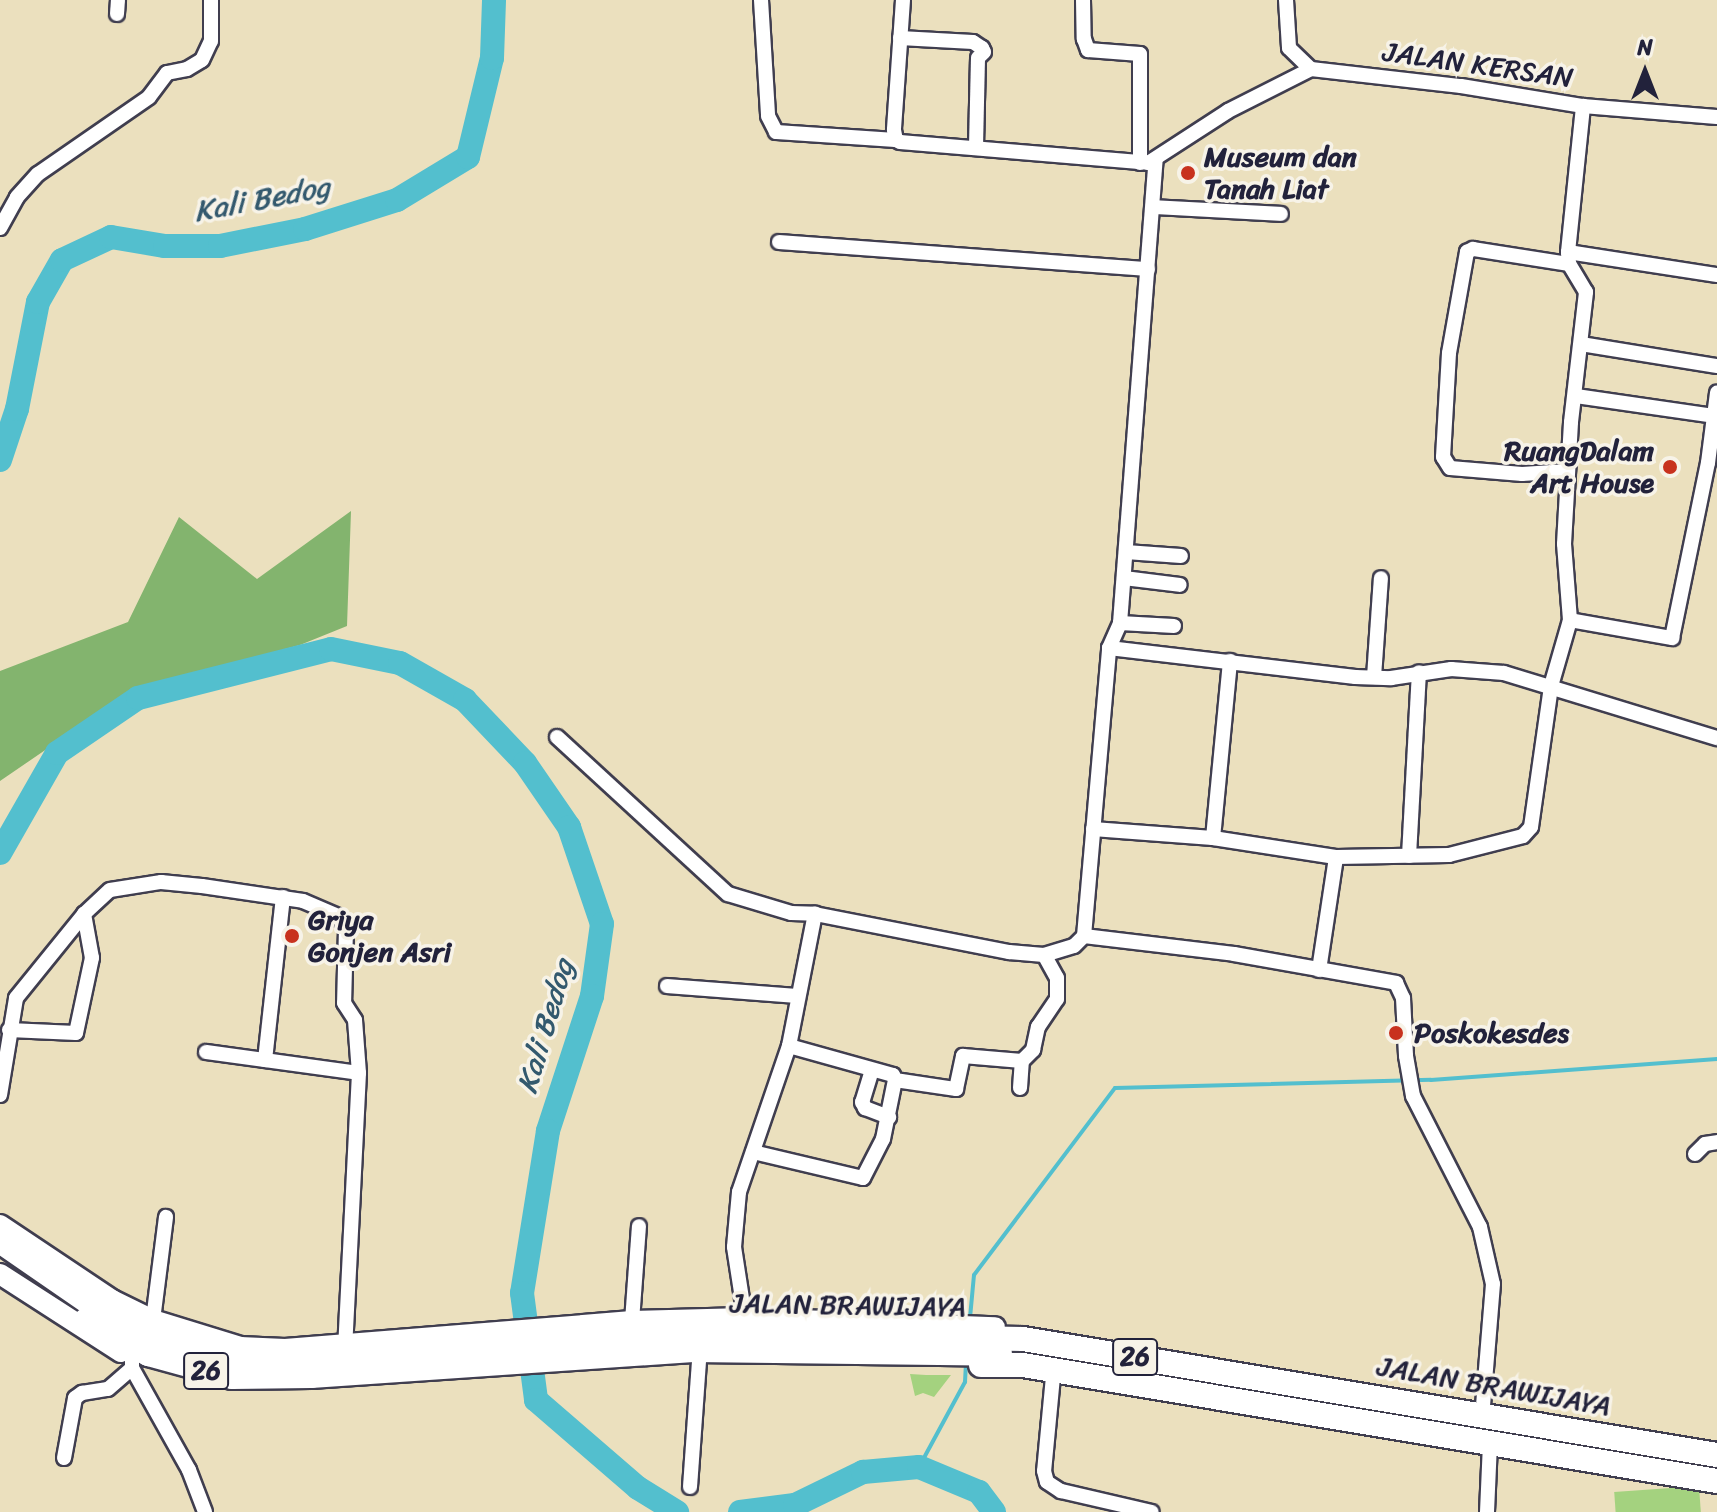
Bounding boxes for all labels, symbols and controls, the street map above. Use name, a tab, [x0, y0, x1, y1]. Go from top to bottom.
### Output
text: N	[1637, 28, 1653, 67]
north arrow	[1605, 32, 1685, 112]
street label: JALAN KERSAN	[1381, 35, 1575, 95]
place label: Museum dan Tanah Liat	[1204, 140, 1357, 206]
marker: Museum dan Tanah Liat	[1179, 164, 1197, 182]
water label: Kali Bedog	[191, 168, 333, 230]
place label: RuangDalam Art House	[1504, 434, 1654, 500]
marker: RuangDalam Art House	[1661, 458, 1679, 476]
place label: Griya Gonjen Asri	[308, 903, 451, 969]
marker: Griya Gonjen Asri	[283, 927, 301, 945]
water label: Kali Bedog	[509, 954, 581, 1098]
place label: Poskokesdes	[1414, 1016, 1569, 1050]
marker: Poskokesdes	[1385, 1022, 1407, 1044]
street label: JALAN BRAWIJAYA	[731, 1286, 965, 1324]
road number: 26	[1111, 1335, 1159, 1379]
road number: 26	[182, 1349, 230, 1393]
street label: JALAN BRAWIJAYA	[1376, 1349, 1612, 1423]

